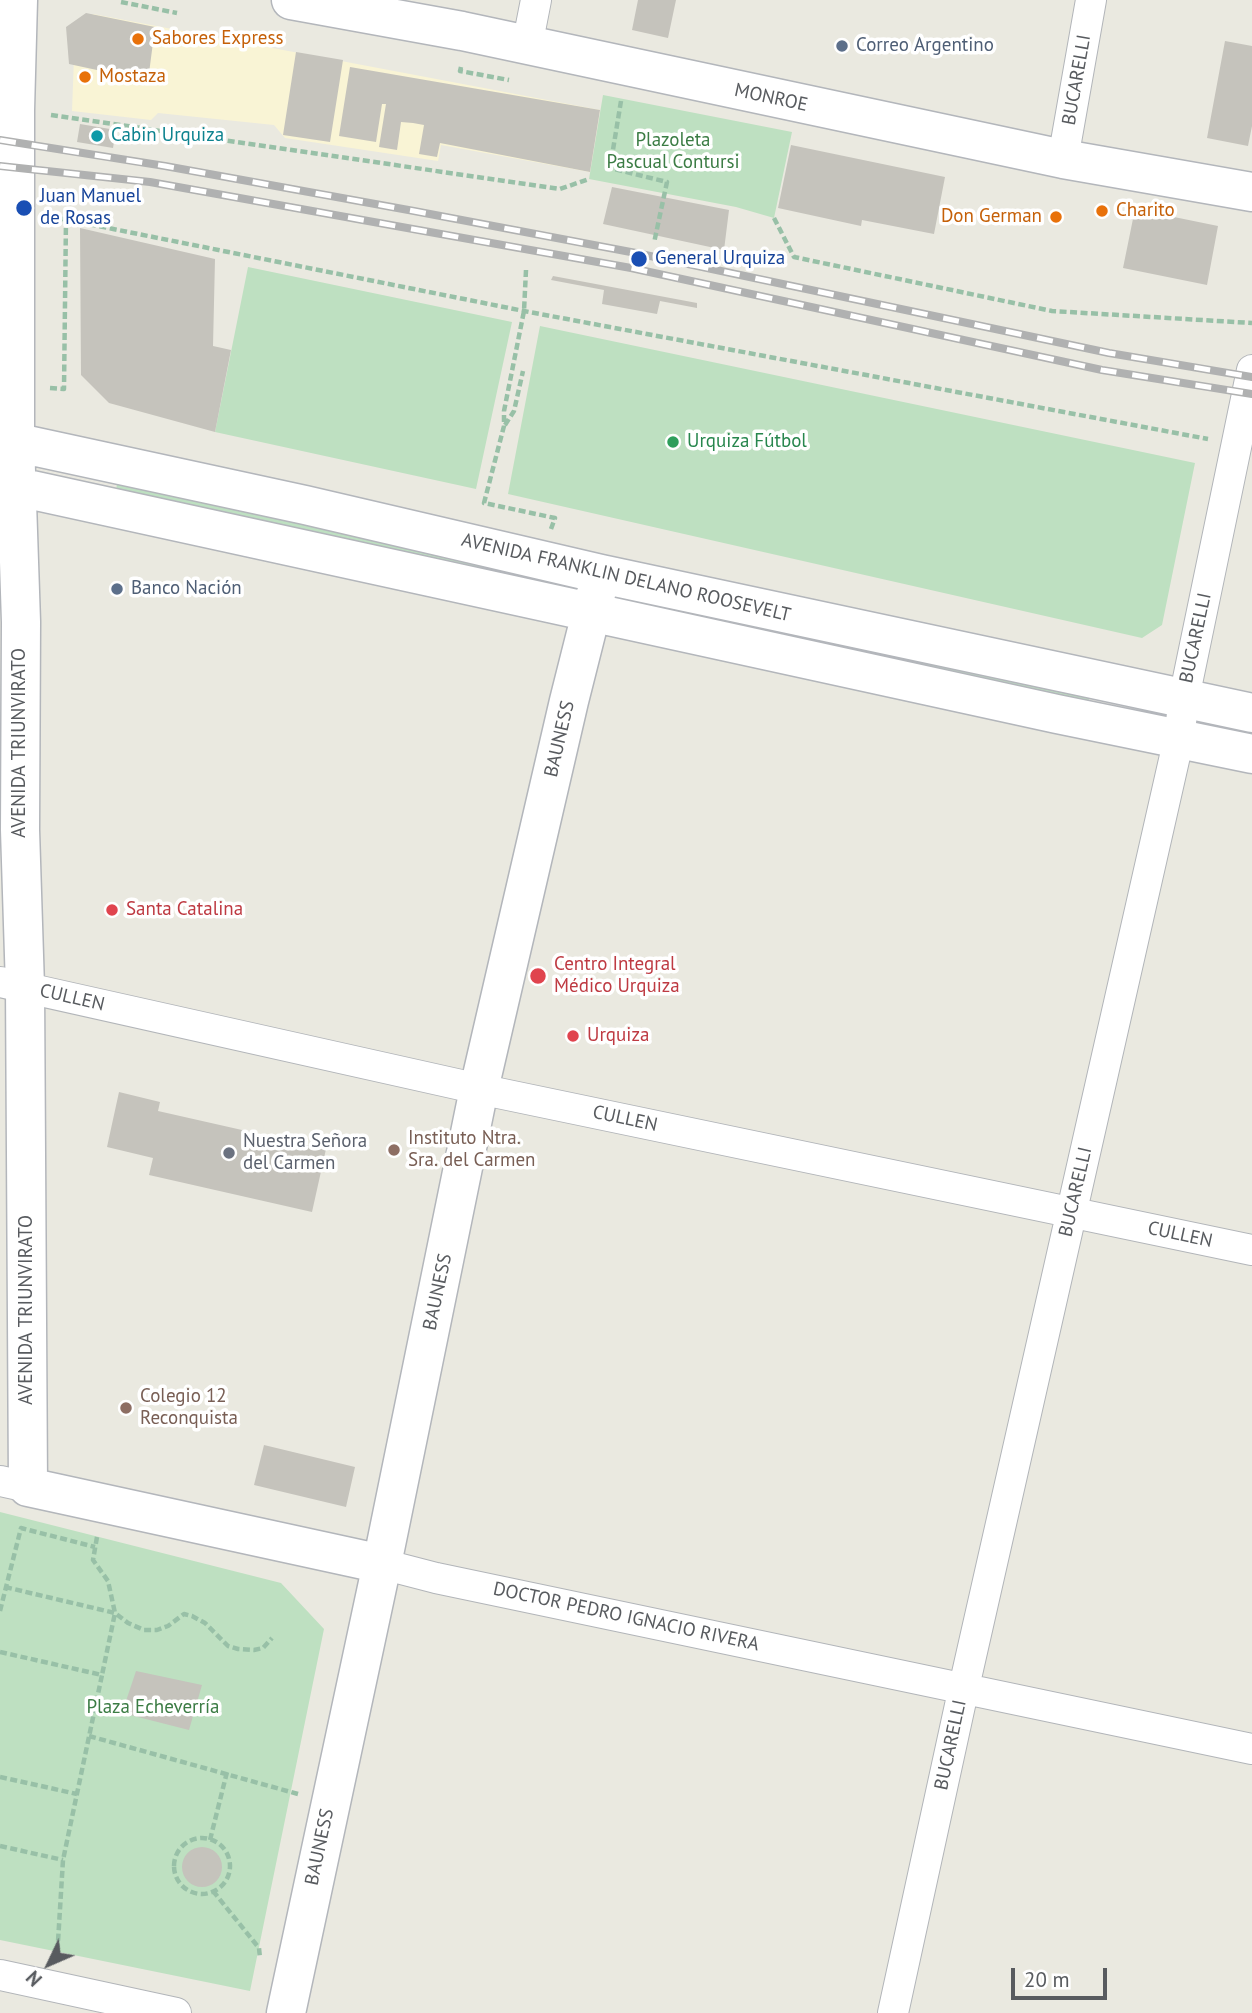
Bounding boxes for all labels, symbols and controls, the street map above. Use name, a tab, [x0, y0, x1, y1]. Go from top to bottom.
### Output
place label: Sabores Express	[152, 28, 283, 50]
marker: Sabores Express	[130, 31, 146, 47]
street label: BUCARELLI	[1058, 33, 1096, 127]
place label: Correo Argentino	[856, 35, 994, 57]
marker: Correo Argentino	[834, 38, 850, 54]
place label: Mostaza	[99, 66, 166, 88]
marker: Mostaza	[77, 69, 93, 85]
street label: MONROE	[732, 79, 810, 117]
place label: Cabin Urquiza	[111, 125, 224, 147]
marker: Cabin Urquiza	[89, 128, 105, 144]
park label: Plazoleta Pascual Contursi	[606, 130, 740, 174]
place label: Juan Manuel de Rosas	[40, 186, 141, 230]
marker: Juan Manuel de Rosas	[14, 198, 34, 218]
place label: Charito	[1116, 200, 1175, 222]
marker: Charito	[1094, 203, 1110, 219]
place label: Don German	[941, 206, 1042, 228]
marker: Don German	[1048, 209, 1064, 225]
place label: General Urquiza	[655, 248, 785, 270]
marker: General Urquiza	[629, 249, 649, 269]
place label: Urquiza Fútbol	[687, 431, 807, 453]
marker: Urquiza Fútbol	[665, 434, 681, 450]
street label: AVENIDA FRANKLIN DELANO ROOSEVELT	[459, 529, 793, 627]
place label: Banco Nación	[131, 578, 242, 600]
marker: Banco Nación	[109, 581, 125, 597]
street label: BUCARELLI	[1175, 591, 1217, 685]
street label: AVENIDA TRIUNVIRATO	[9, 648, 31, 838]
street label: BAUNESS	[540, 699, 580, 779]
place label: Santa Catalina	[126, 899, 243, 921]
marker: Santa Catalina	[104, 902, 120, 918]
place label: Centro Integral Médico Urquiza	[554, 954, 680, 998]
marker: Centro Integral Médico Urquiza	[528, 966, 548, 986]
street label: CULLEN	[37, 979, 107, 1017]
place label: Urquiza	[587, 1025, 649, 1047]
marker: Urquiza	[565, 1028, 581, 1044]
street label: CULLEN	[590, 1101, 660, 1137]
place label: Instituto Ntra. Sra. del Carmen	[408, 1128, 535, 1172]
place label: Nuestra Señora del Carmen	[243, 1131, 367, 1175]
marker: Instituto Ntra. Sra. del Carmen	[386, 1142, 402, 1158]
marker: Nuestra Señora del Carmen	[221, 1145, 237, 1161]
street label: BUCARELLI	[1055, 1145, 1097, 1239]
street label: AVENIDA TRIUNVIRATO	[16, 1215, 38, 1405]
street label: CULLEN	[1145, 1217, 1215, 1253]
street label: BAUNESS	[419, 1252, 457, 1332]
place label: Colegio 12 Reconquista	[140, 1386, 238, 1430]
marker: Colegio 12 Reconquista	[118, 1400, 134, 1416]
street label: DOCTOR PEDRO IGNACIO RIVERA	[491, 1578, 761, 1656]
park label: Plaza Echeverría	[87, 1697, 219, 1719]
street label: BUCARELLI	[930, 1698, 972, 1792]
street label: BAUNESS	[301, 1807, 339, 1887]
north arrow	[14, 1929, 84, 1999]
scale bar	[1014, 1954, 1110, 1998]
text: N	[21, 1966, 47, 1991]
text: 20 m	[1024, 1966, 1070, 1993]

